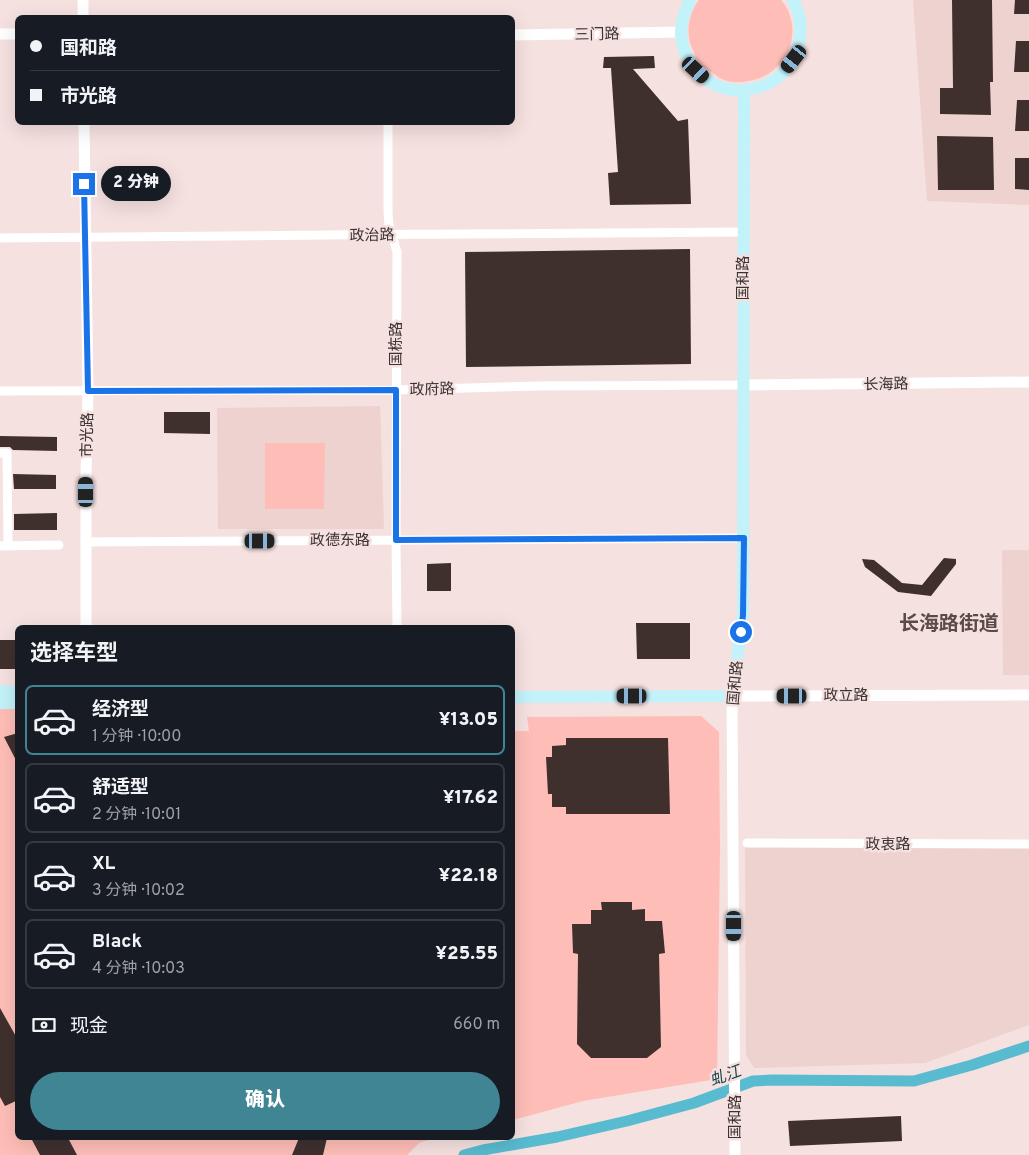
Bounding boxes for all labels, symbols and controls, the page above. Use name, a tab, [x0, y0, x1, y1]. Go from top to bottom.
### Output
street label: 三门路	[574, 26, 620, 45]
text: 国和路	[60, 37, 117, 61]
car	[778, 43, 809, 75]
car	[679, 54, 712, 86]
text: 市光路	[60, 85, 117, 109]
callout: 2 分钟	[102, 166, 172, 202]
route end	[73, 173, 95, 195]
text: 2 分钟	[113, 173, 159, 193]
street label: 政治路	[349, 227, 395, 246]
street label: 国和路	[735, 255, 754, 301]
street label: 国栋路	[387, 321, 407, 367]
street label: 长海路	[863, 376, 909, 395]
street label: 政府路	[409, 381, 455, 400]
street label: 市光路	[79, 412, 98, 458]
car	[78, 477, 93, 507]
street label: 政德东路	[310, 531, 370, 551]
car	[245, 534, 275, 549]
district label: 长海路街道	[899, 612, 999, 638]
route start	[730, 621, 752, 643]
text: 选择车型	[30, 641, 118, 668]
street label: 国和路	[725, 660, 748, 706]
street label: 政立路	[823, 687, 869, 706]
car	[617, 689, 647, 704]
car	[777, 689, 807, 704]
icon: car	[32, 698, 77, 743]
text: 经济型	[92, 698, 149, 722]
text: ¥13.05	[439, 708, 498, 732]
text: 1 分钟 · 10:00	[92, 727, 182, 747]
icon: car	[32, 776, 77, 821]
text: 舒适型	[92, 776, 149, 800]
text: ¥17.62	[443, 786, 498, 810]
text: 2 分钟 · 10:01	[92, 805, 181, 825]
street label: 政衷路	[865, 836, 911, 855]
text: XL	[92, 852, 115, 876]
icon: car	[32, 854, 77, 899]
text: ¥22.18	[438, 864, 498, 888]
text: 3 分钟 · 10:02	[92, 881, 185, 901]
car	[726, 911, 741, 941]
text: Black	[92, 930, 142, 954]
icon: car	[32, 932, 77, 977]
text: ¥25.55	[435, 942, 498, 966]
text: 4 分钟 · 10:03	[92, 959, 185, 979]
icon: cash	[30, 1011, 58, 1039]
text: 现金	[70, 1015, 108, 1039]
text: 660 m	[453, 1015, 500, 1035]
water label: 虬江	[707, 1061, 746, 1092]
button: 确认	[30, 1072, 500, 1130]
street label: 国和路	[727, 1094, 746, 1140]

